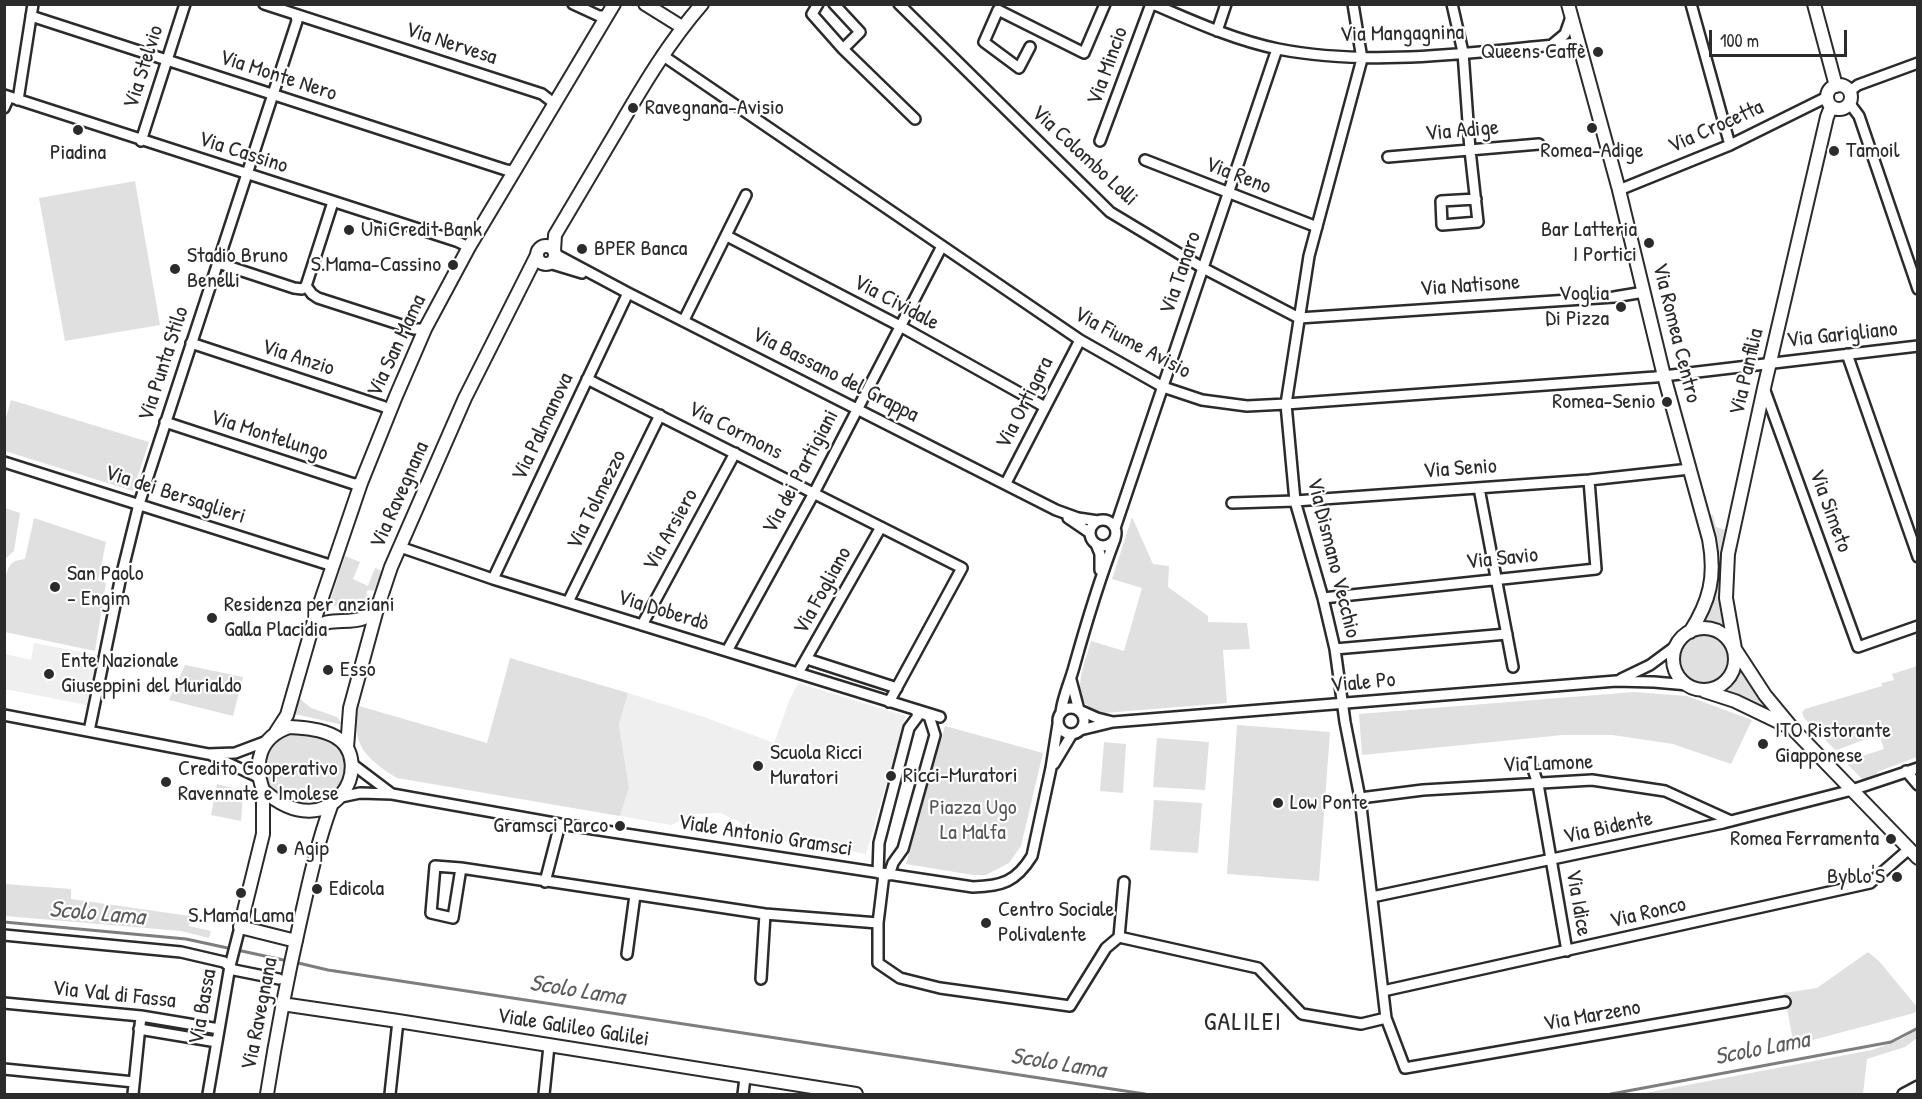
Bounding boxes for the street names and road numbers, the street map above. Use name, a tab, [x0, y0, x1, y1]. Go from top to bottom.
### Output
street label: Via Nervesa	[402, 17, 500, 71]
street label: Via Mangagnina	[1340, 20, 1464, 48]
street label: Via Stelvio	[118, 22, 170, 112]
street label: Via Mincio	[1082, 23, 1134, 109]
street label: Via Monte Nero	[216, 45, 340, 107]
street label: Via Crocetta	[1664, 94, 1768, 160]
street label: Via Colombo Lolli	[1025, 100, 1143, 212]
street label: Via Adige	[1424, 115, 1500, 147]
street label: Via Cassino	[195, 126, 291, 180]
street label: Via Reno	[1201, 151, 1275, 201]
street label: Via Tanaro	[1155, 228, 1207, 318]
street label: Via Romea Centro	[1646, 260, 1706, 406]
street label: Via Cividale	[849, 269, 943, 337]
street label: Via Natisone	[1419, 269, 1521, 303]
street label: Via San Mama	[362, 291, 432, 401]
street label: Via Fiume Avisio	[1069, 301, 1195, 385]
street label: Via Punta Stilo	[133, 303, 195, 425]
street label: Via Garigliano	[1785, 316, 1899, 354]
street label: Via Bassano del Grappa	[747, 322, 923, 428]
street label: Via Panfilia	[1724, 326, 1770, 418]
street label: Via Anzio	[258, 334, 338, 382]
street label: Via Ortigara	[991, 353, 1059, 453]
street label: Via Palmanova	[507, 369, 579, 485]
street label: Via Cormons	[683, 396, 787, 466]
street label: Via Montelungo	[207, 405, 331, 467]
street label: Via dei Partigiani	[757, 405, 845, 539]
street label: Via Ravegnana	[365, 438, 435, 552]
street label: Via Tolmezzo	[562, 446, 632, 554]
street label: Via Senio	[1422, 453, 1498, 485]
street label: Via dei Bersaglieri	[101, 460, 249, 530]
street label: Via Simeto	[1803, 466, 1857, 556]
street label: Via Dismano Vecchio	[1300, 475, 1366, 641]
street label: Via Arsiero	[638, 484, 704, 576]
street label: Via Savio	[1465, 542, 1539, 576]
street label: Via Fogliano	[788, 543, 858, 639]
street label: Via Doberdò	[614, 585, 712, 637]
street label: Viale Po	[1329, 667, 1397, 699]
street label: Via Lamone	[1502, 749, 1594, 779]
street label: Via Bidente	[1561, 806, 1655, 850]
street label: Viale Antonio Gramsci	[676, 809, 854, 863]
street label: Via Idice	[1559, 868, 1597, 938]
street label: Via Ronco	[1607, 891, 1689, 935]
street label: Via Ravegnana	[236, 955, 284, 1073]
street label: Via Bassa	[183, 967, 223, 1047]
street label: Via Val di Fassa	[51, 975, 177, 1015]
street label: Via Marzeno	[1541, 994, 1643, 1038]
street label: Viale Galileo Galilei	[495, 1003, 651, 1053]

